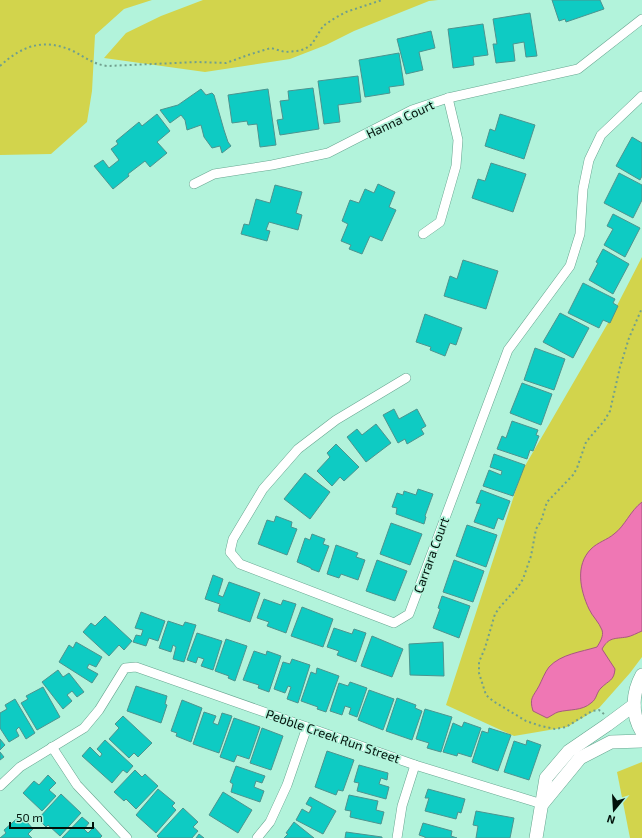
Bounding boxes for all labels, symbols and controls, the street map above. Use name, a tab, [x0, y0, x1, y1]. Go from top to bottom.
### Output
street label: Hanna Court	[363, 96, 437, 142]
street label: Carrara Court	[410, 515, 452, 595]
street label: Pebble Creek Run Street	[264, 705, 402, 767]
north arrow	[594, 790, 634, 830]
scale bar	[10, 804, 93, 830]
text: 50 m	[16, 810, 43, 824]
text: N	[605, 813, 617, 827]

